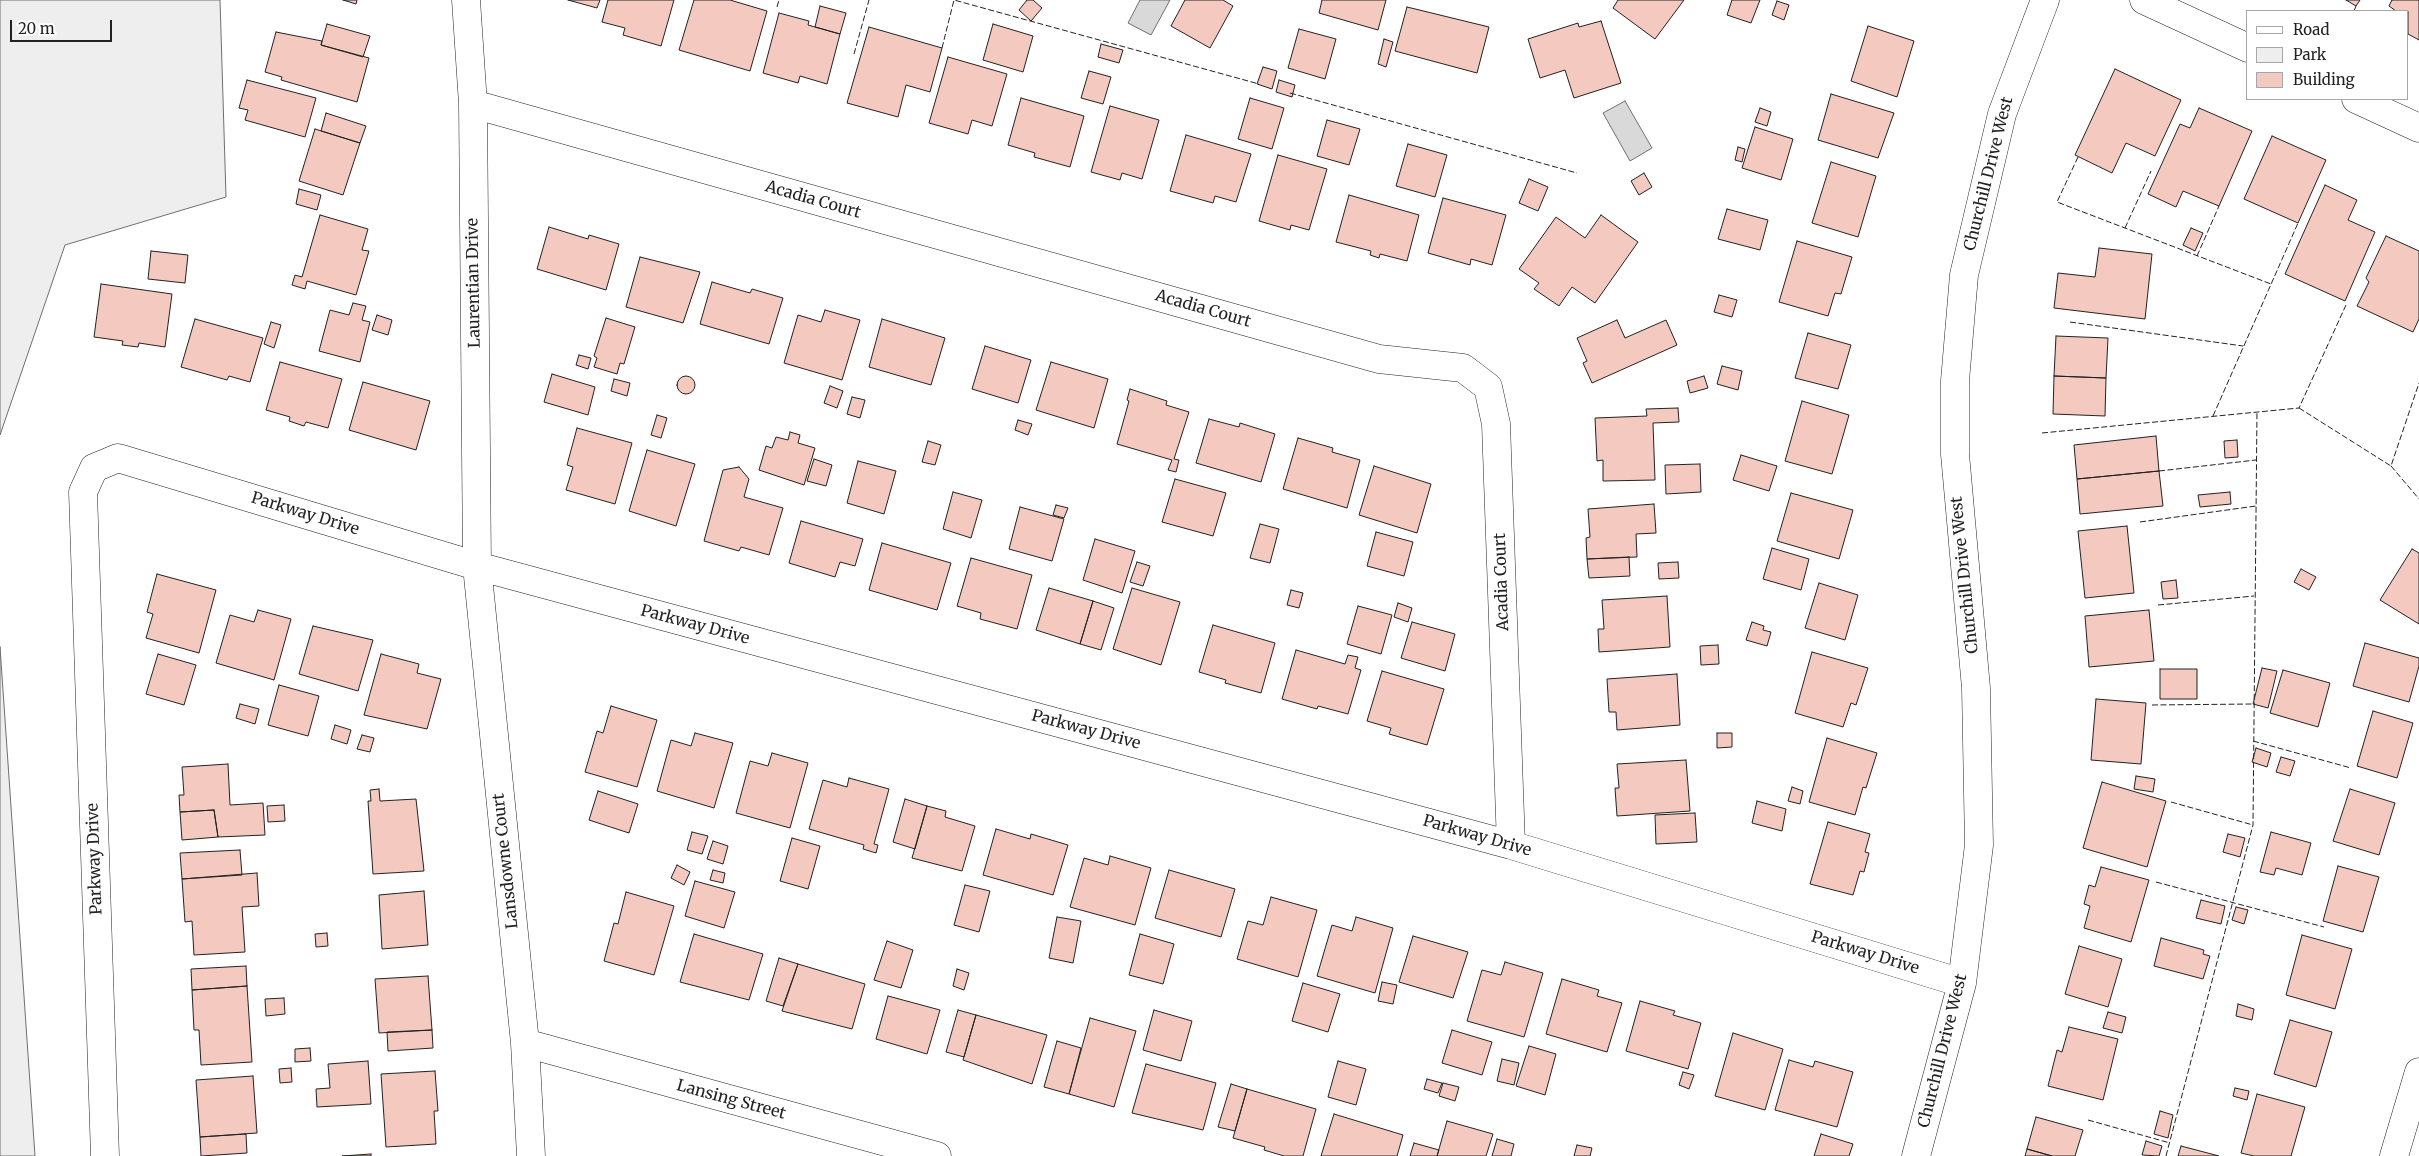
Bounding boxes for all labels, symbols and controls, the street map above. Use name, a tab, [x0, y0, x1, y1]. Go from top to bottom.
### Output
scale bar	[12, 10, 115, 42]
legend	[2246, 10, 2409, 100]
text: 20 m	[18, 19, 55, 38]
text: Road	[2293, 20, 2329, 39]
text: Park	[2293, 45, 2326, 64]
text: Building	[2293, 70, 2355, 89]
street label: Churchill Drive West	[1961, 95, 2017, 253]
street label: Acadia Court	[763, 177, 863, 223]
street label: Laurentian Drive	[463, 218, 485, 348]
street label: Acadia Court	[1153, 286, 1253, 332]
street label: Parkway Drive	[249, 488, 361, 540]
street label: Churchill Drive West	[1947, 496, 1983, 654]
street label: Acadia Court	[1491, 533, 1513, 631]
street label: Parkway Drive	[638, 601, 752, 649]
street label: Parkway Drive	[1029, 706, 1143, 754]
street label: Lansdowne Court	[489, 792, 523, 930]
street label: Parkway Drive	[83, 803, 107, 915]
street label: Parkway Drive	[1421, 811, 1533, 861]
street label: Parkway Drive	[1809, 927, 1921, 979]
street label: Churchill Drive West	[1915, 972, 1971, 1130]
street label: Lansing Street	[674, 1076, 788, 1124]

